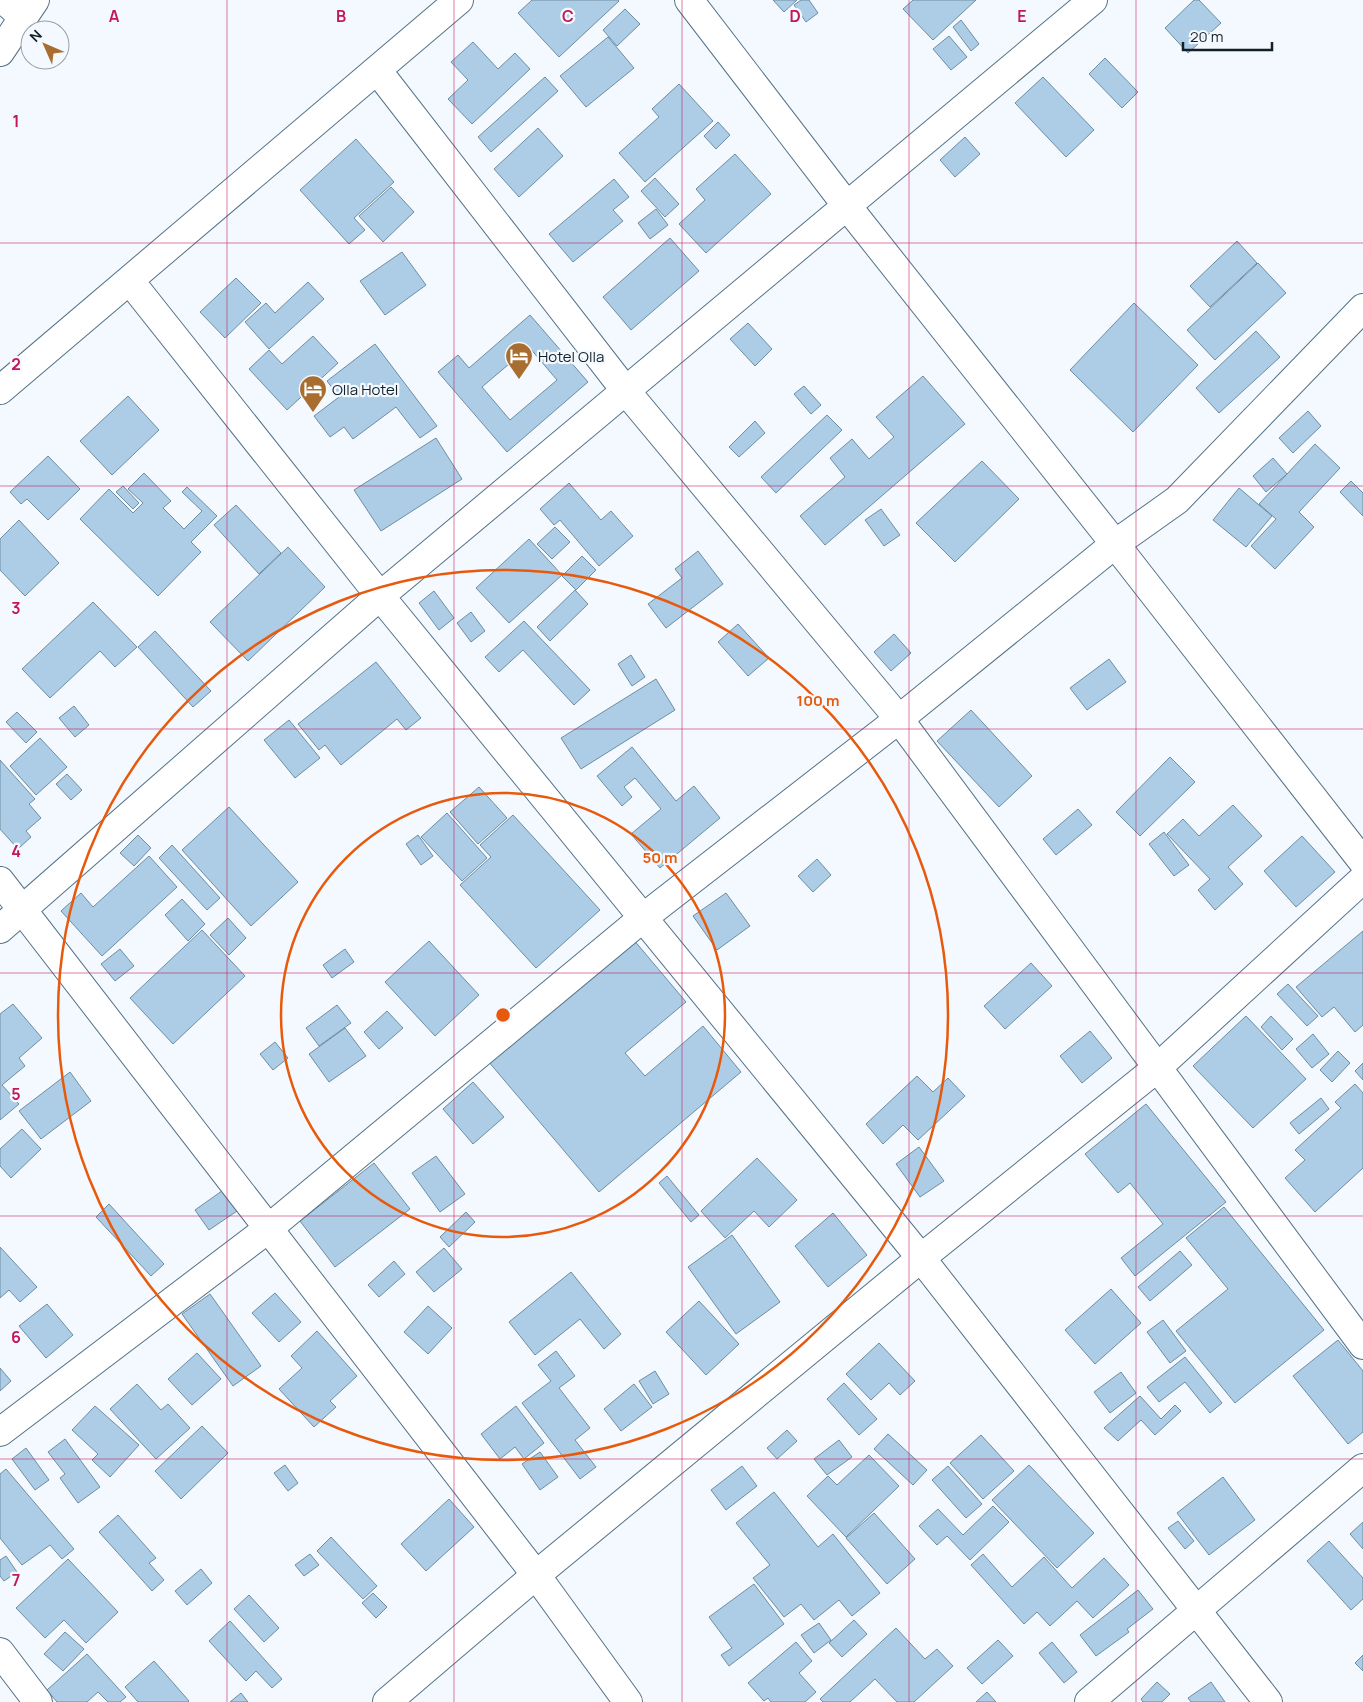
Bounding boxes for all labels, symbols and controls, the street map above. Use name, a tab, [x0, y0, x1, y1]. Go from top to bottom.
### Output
text: A	[109, 5, 120, 27]
text: B	[336, 5, 346, 27]
text: C	[562, 5, 574, 27]
text: D	[789, 5, 801, 27]
text: E	[1017, 5, 1027, 27]
north arrow	[20, 20, 70, 70]
scale bar	[1183, 20, 1272, 52]
text: N	[25, 25, 46, 46]
text: 20 m	[1190, 26, 1223, 47]
text: 1	[12, 110, 20, 132]
hotel icon: Hotel Olla	[504, 341, 534, 380]
place label: Hotel Olla	[538, 346, 604, 367]
text: 2	[11, 353, 21, 375]
hotel icon: Olla Hotel	[298, 374, 328, 413]
place label: Olla Hotel	[332, 379, 398, 400]
text: 3	[11, 597, 21, 619]
text: 100 m	[797, 690, 839, 711]
text: 4	[11, 840, 21, 862]
text: 50 m	[642, 847, 678, 868]
centre of rings	[494, 1006, 512, 1024]
text: 5	[11, 1083, 21, 1105]
text: 6	[11, 1326, 21, 1348]
text: 7	[12, 1569, 20, 1591]

